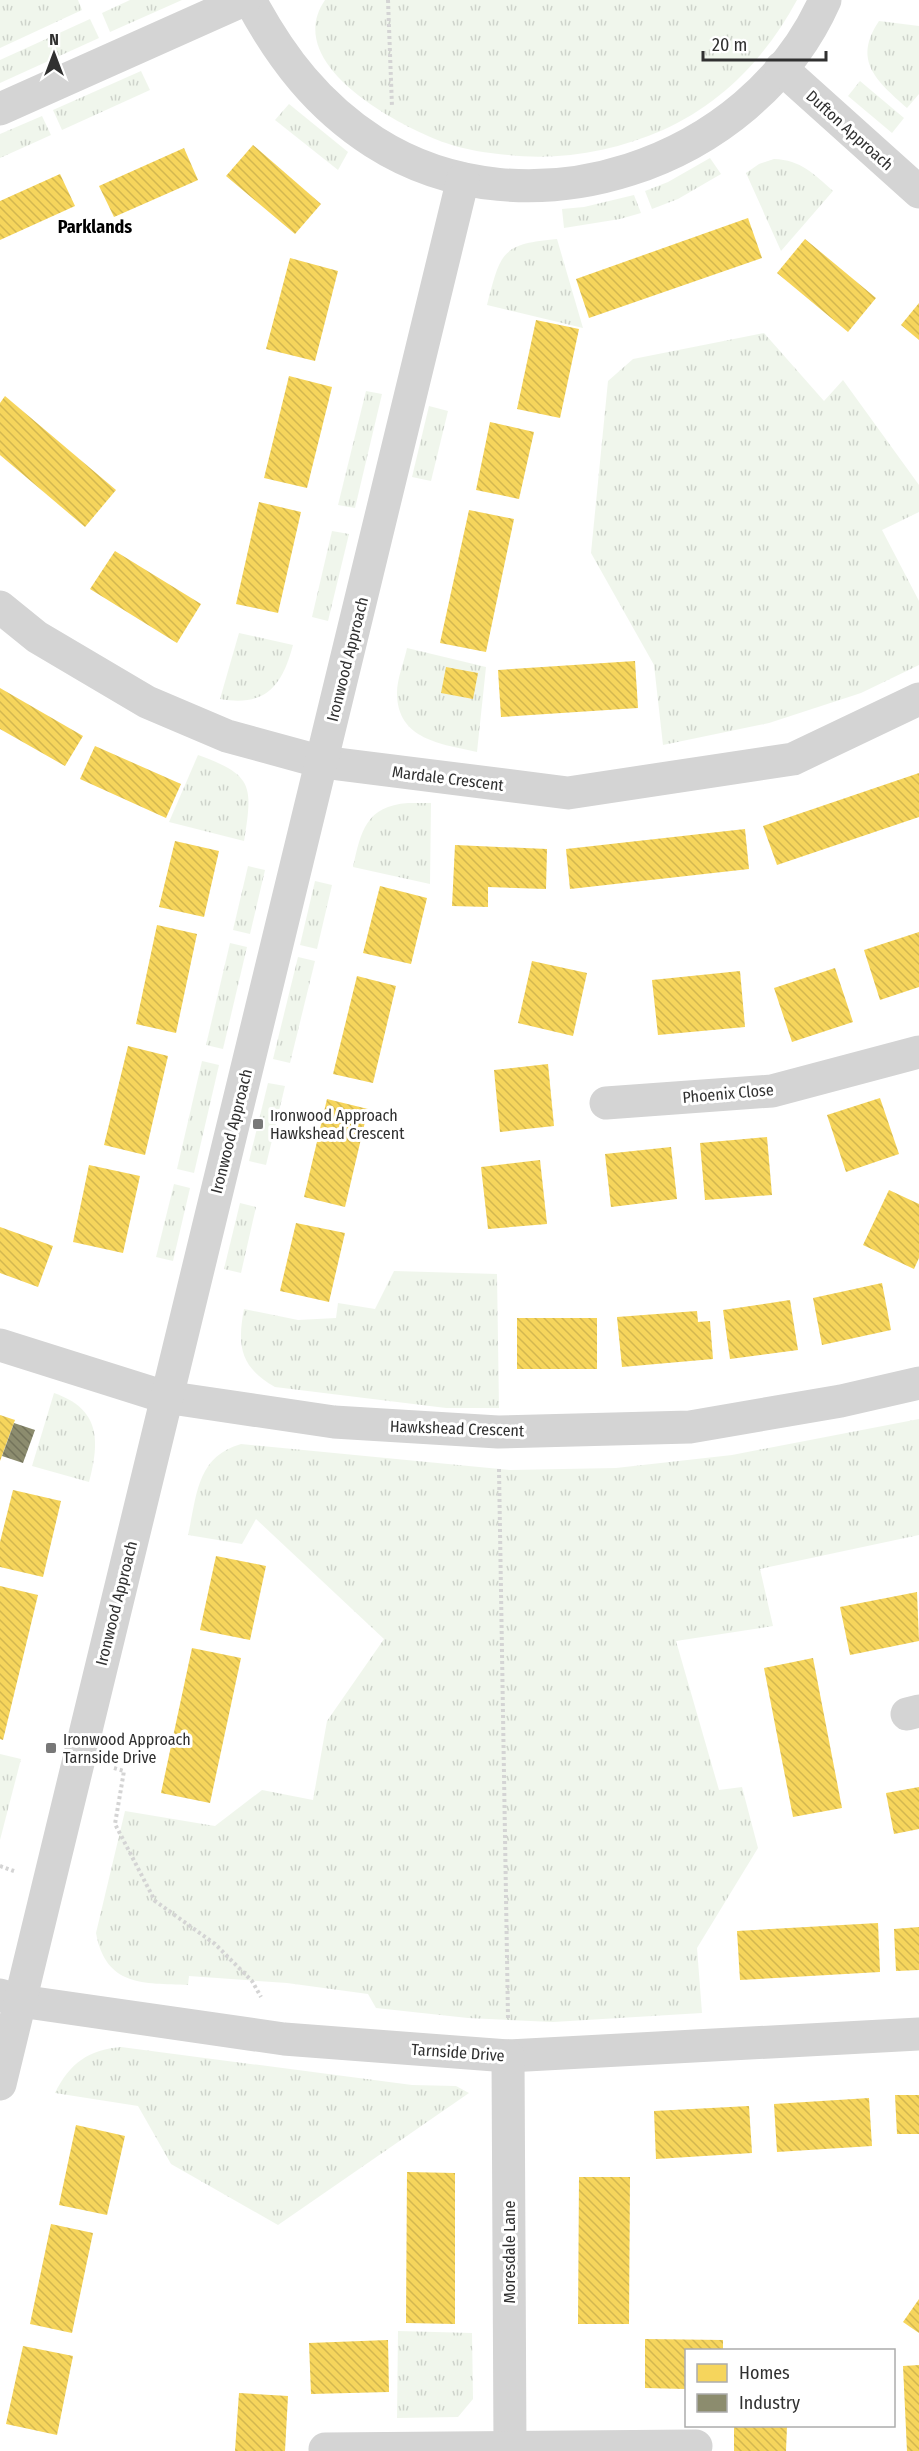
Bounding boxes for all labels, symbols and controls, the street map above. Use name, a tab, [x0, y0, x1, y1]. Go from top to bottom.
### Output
north arrow	[24, 24, 84, 84]
scale bar	[703, 24, 826, 62]
text: N	[49, 30, 59, 49]
text: 20 m	[712, 34, 747, 56]
street label: Dufton Approach	[802, 86, 897, 174]
district label: Parklands	[58, 216, 132, 238]
street label: Ironwood Approach	[323, 595, 372, 723]
street label: Mardale Crescent	[391, 762, 506, 795]
street label: Ironwood Approach	[207, 1067, 256, 1195]
street label: Phoenix Close	[682, 1080, 774, 1107]
place label: Ironwood Approach Hawkshead Crescent	[270, 1106, 405, 1143]
marker: Ironwood Approach Hawkshead Crescent	[251, 1117, 265, 1131]
street label: Hawkshead Crescent	[389, 1417, 525, 1440]
street label: Ironwood Approach	[92, 1539, 141, 1667]
place label: Ironwood Approach Tarnside Drive	[63, 1730, 191, 1767]
marker: Ironwood Approach Tarnside Drive	[44, 1741, 58, 1755]
street label: Tarnside Drive	[411, 2040, 505, 2065]
street label: Moresdale Lane	[500, 2200, 519, 2303]
legend	[685, 2349, 895, 2427]
text: Homes	[739, 2362, 790, 2384]
text: Industry	[739, 2392, 800, 2414]

